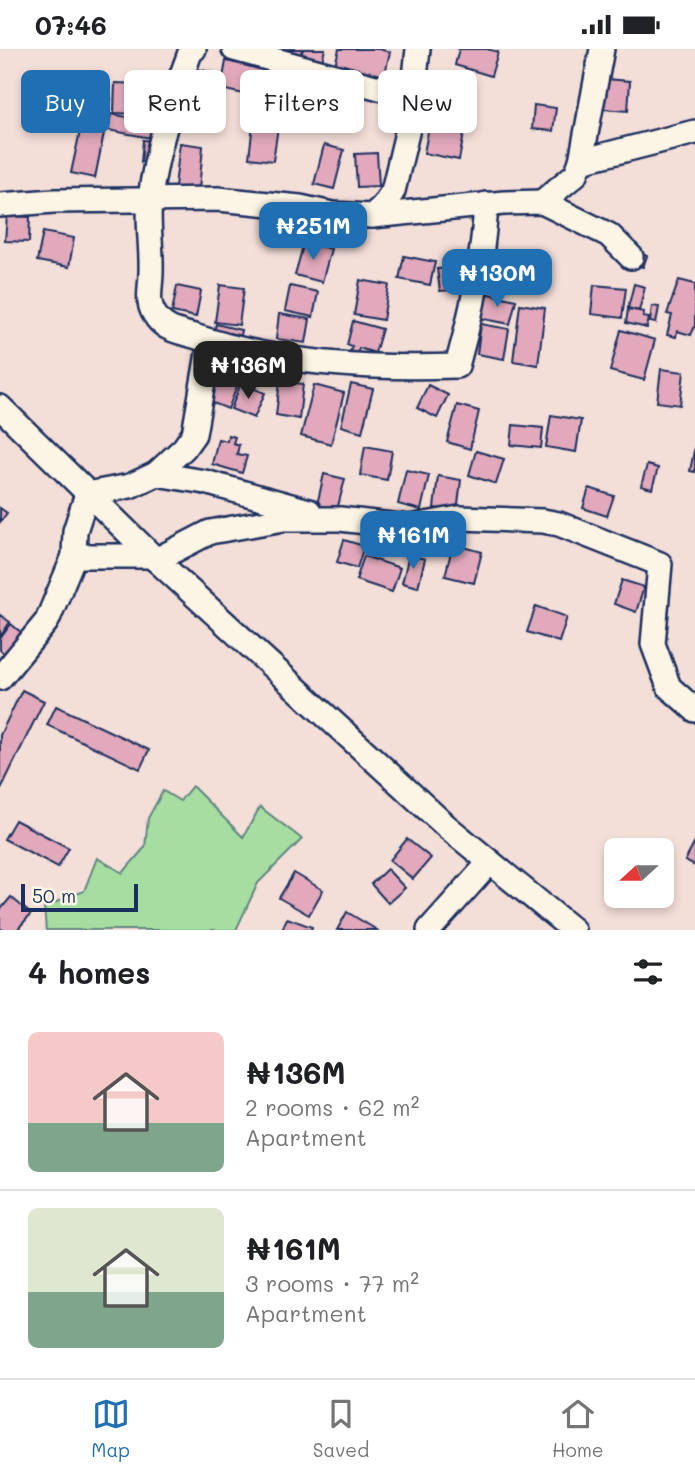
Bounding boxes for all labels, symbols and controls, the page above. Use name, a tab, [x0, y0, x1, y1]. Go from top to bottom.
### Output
text: 07:46	[35, 8, 107, 42]
chip: Buy	[21, 70, 110, 133]
chip: Rent	[124, 70, 226, 133]
chip: Filters	[240, 70, 364, 133]
chip: New	[378, 70, 477, 133]
pin: ₦251M	[264, 203, 362, 262]
text: ₦251M	[275, 210, 351, 240]
pin: ₦130M	[448, 250, 546, 309]
text: ₦130M	[458, 257, 536, 287]
pin: ₦136M	[199, 341, 297, 401]
text: ₦136M	[209, 349, 287, 379]
pin: ₦161M	[364, 511, 462, 571]
text: ₦161M	[376, 519, 450, 549]
north arrow	[604, 838, 674, 908]
map controls	[604, 838, 674, 908]
scale bar	[21, 881, 138, 913]
text: 50 m	[32, 883, 76, 908]
text: 4 homes	[28, 952, 150, 992]
icon: filters	[629, 953, 667, 991]
text: ₦136M	[245, 1052, 346, 1092]
icon: home	[84, 1060, 168, 1144]
text: 2 rooms · 62 m²	[245, 1092, 419, 1122]
text: Apartment	[245, 1122, 367, 1152]
text: ₦161M	[245, 1228, 341, 1268]
icon: home	[84, 1236, 168, 1320]
text: 3 rooms · 77 m²	[245, 1268, 419, 1298]
text: Apartment	[245, 1298, 367, 1328]
tab: Map	[91, 1395, 130, 1462]
tab: Saved	[313, 1395, 369, 1462]
tab: Home	[552, 1395, 604, 1462]

